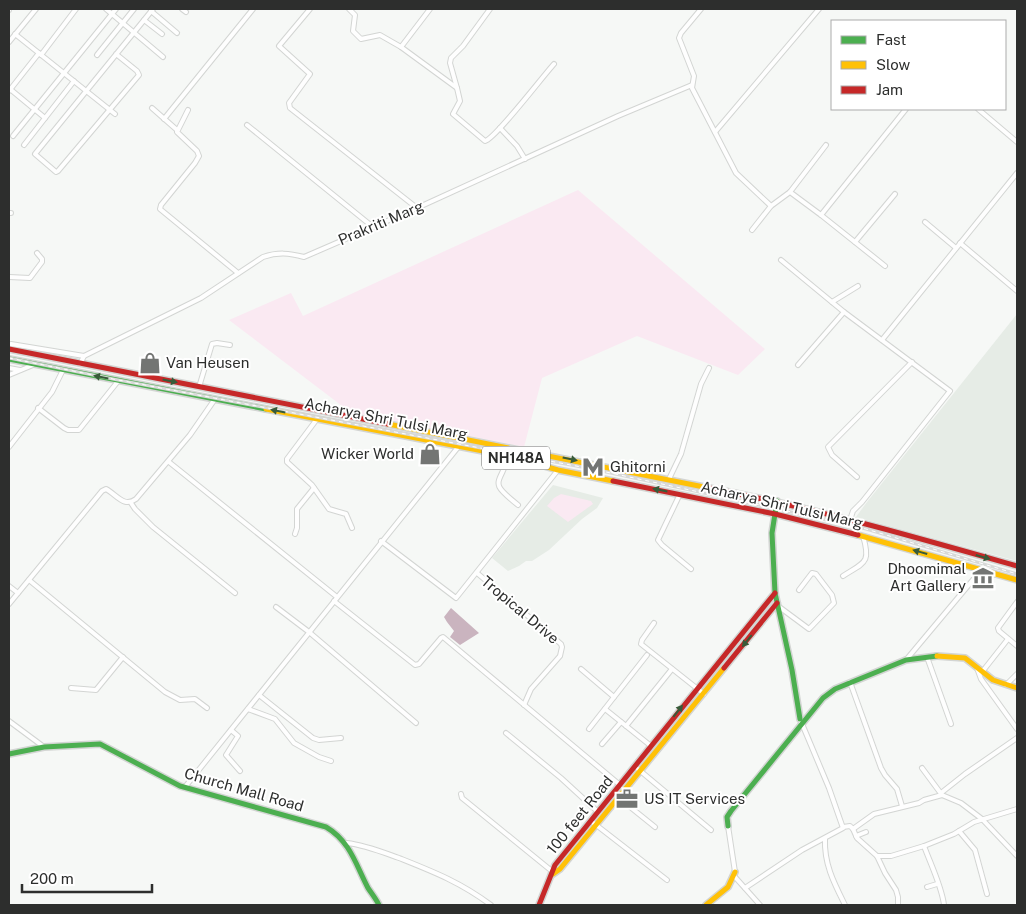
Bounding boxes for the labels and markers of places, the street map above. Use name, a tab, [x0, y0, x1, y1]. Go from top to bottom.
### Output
shop icon: Van Heusen	[137, 350, 163, 376]
place label: Van Heusen	[166, 354, 249, 371]
shop icon: Wicker World	[417, 441, 443, 467]
place label: Wicker World	[321, 445, 414, 462]
metro station icon: Ghitorni	[580, 454, 606, 480]
place label: Ghitorni	[610, 458, 666, 475]
place label: Dhoomimal Art Gallery	[887, 560, 966, 594]
museum icon: Dhoomimal Art Gallery	[970, 565, 996, 591]
office icon: US IT Services	[614, 786, 640, 812]
place label: US IT Services	[644, 790, 745, 807]

